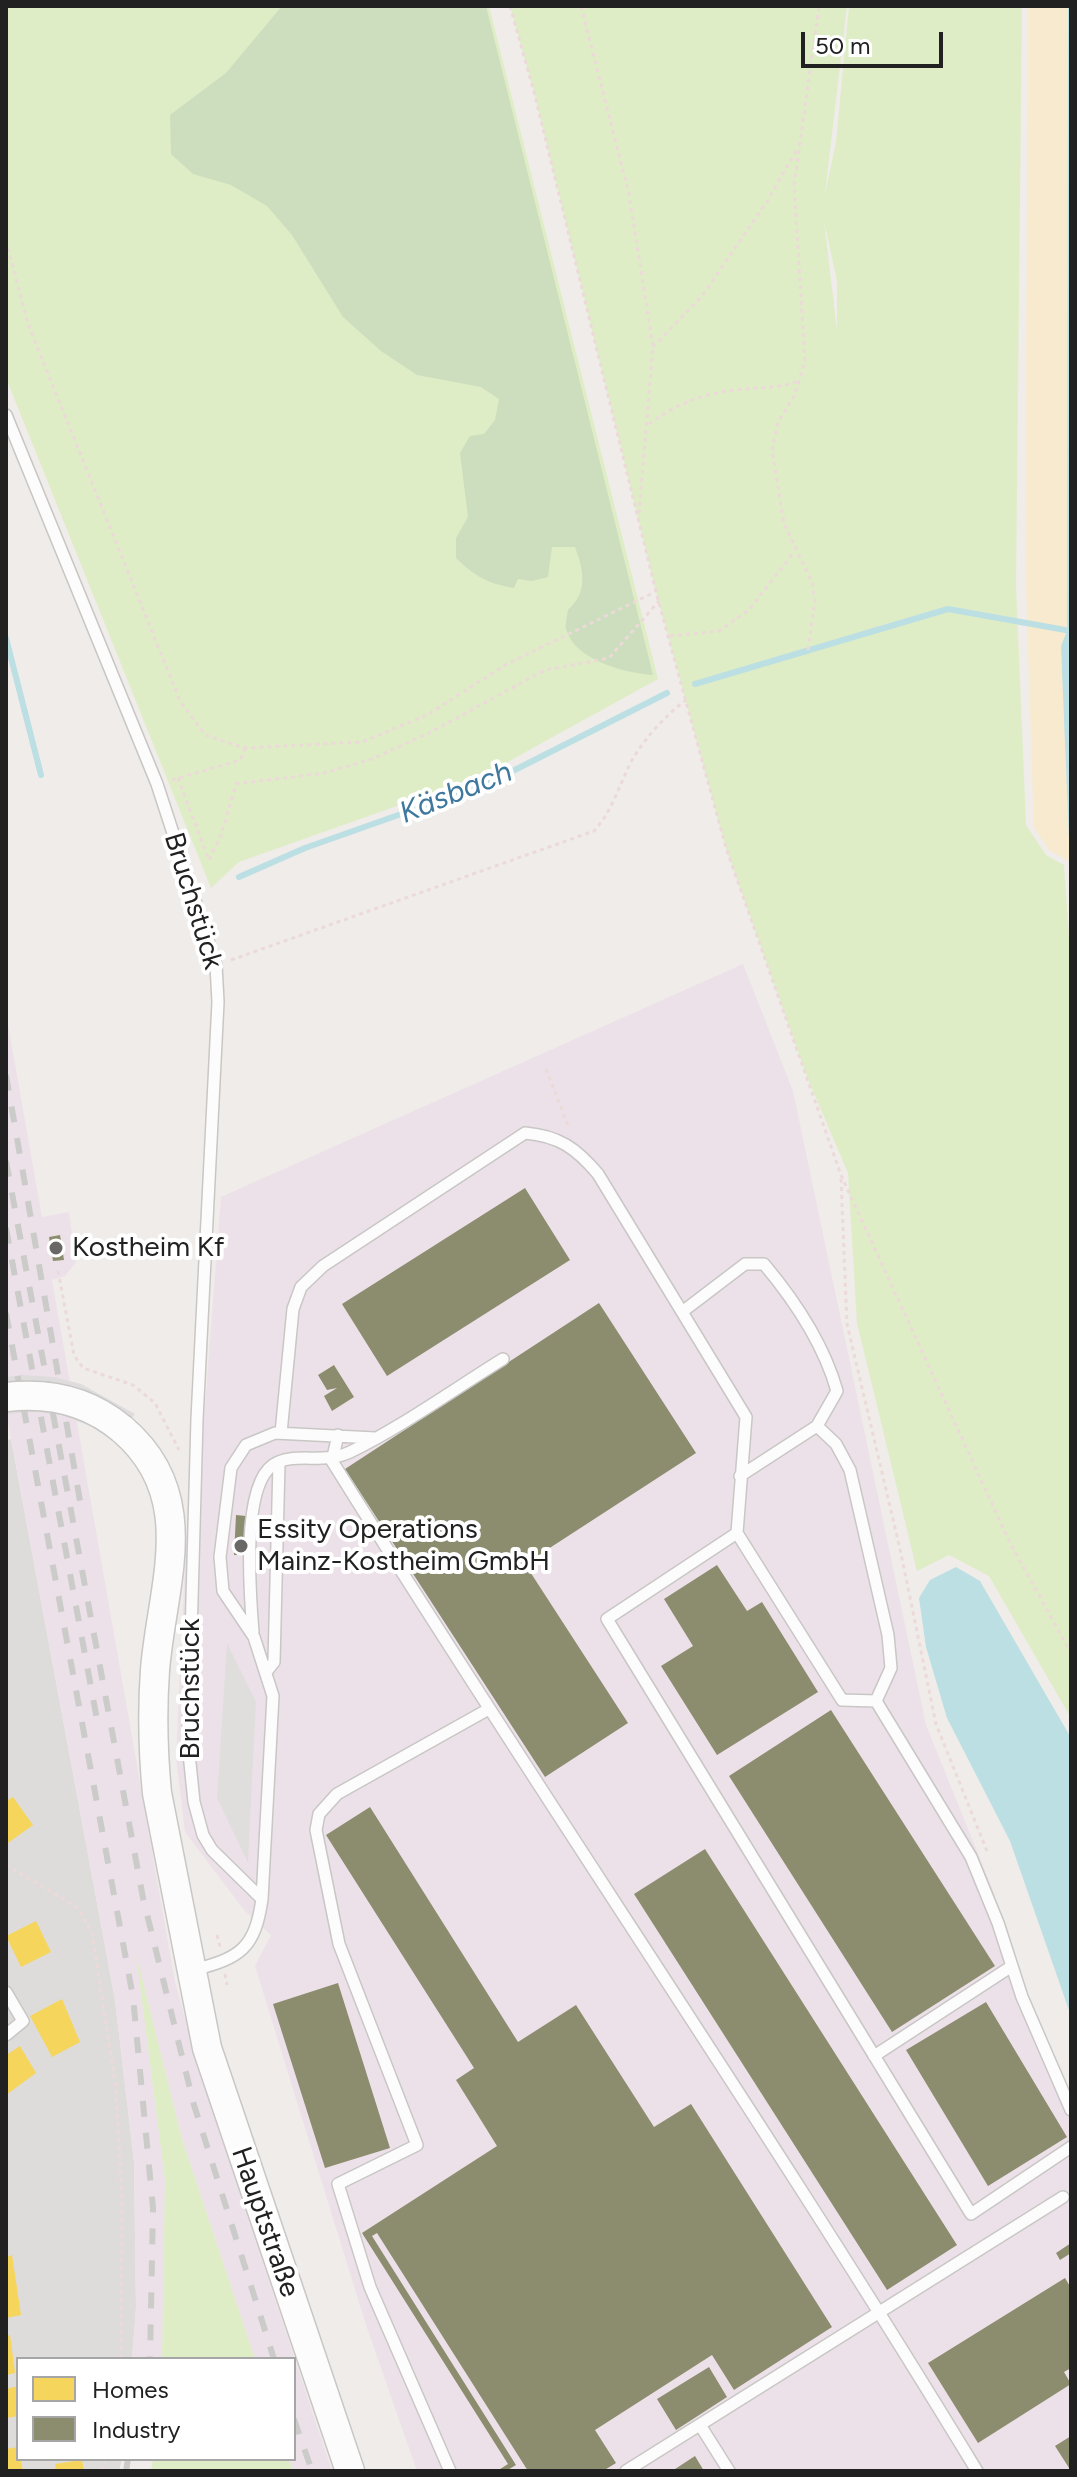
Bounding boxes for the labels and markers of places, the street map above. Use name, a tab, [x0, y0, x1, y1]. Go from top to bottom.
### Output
place label: Kostheim Kf	[72, 1231, 224, 1265]
marker: Kostheim Kf	[47, 1239, 65, 1257]
place label: Essity Operations Mainz-Kostheim GmbH	[257, 1513, 550, 1579]
marker: Essity Operations Mainz-Kostheim GmbH	[232, 1537, 250, 1555]

